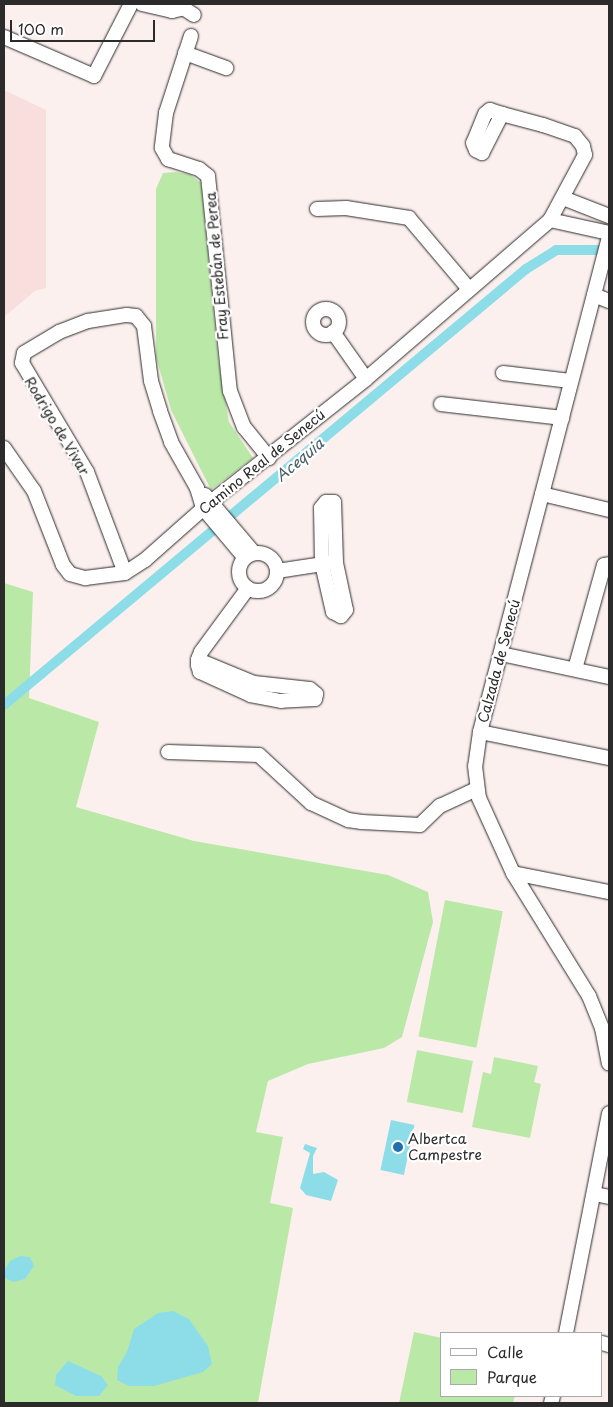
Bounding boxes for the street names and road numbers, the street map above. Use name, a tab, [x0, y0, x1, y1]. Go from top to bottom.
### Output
street label: Fray Estebán de Perea	[202, 190, 232, 342]
street label: Rodrigo de Vivar	[21, 374, 93, 478]
street label: Camino Real de Senecú	[195, 406, 329, 518]
street label: Calzada de Senecú	[474, 597, 524, 725]

